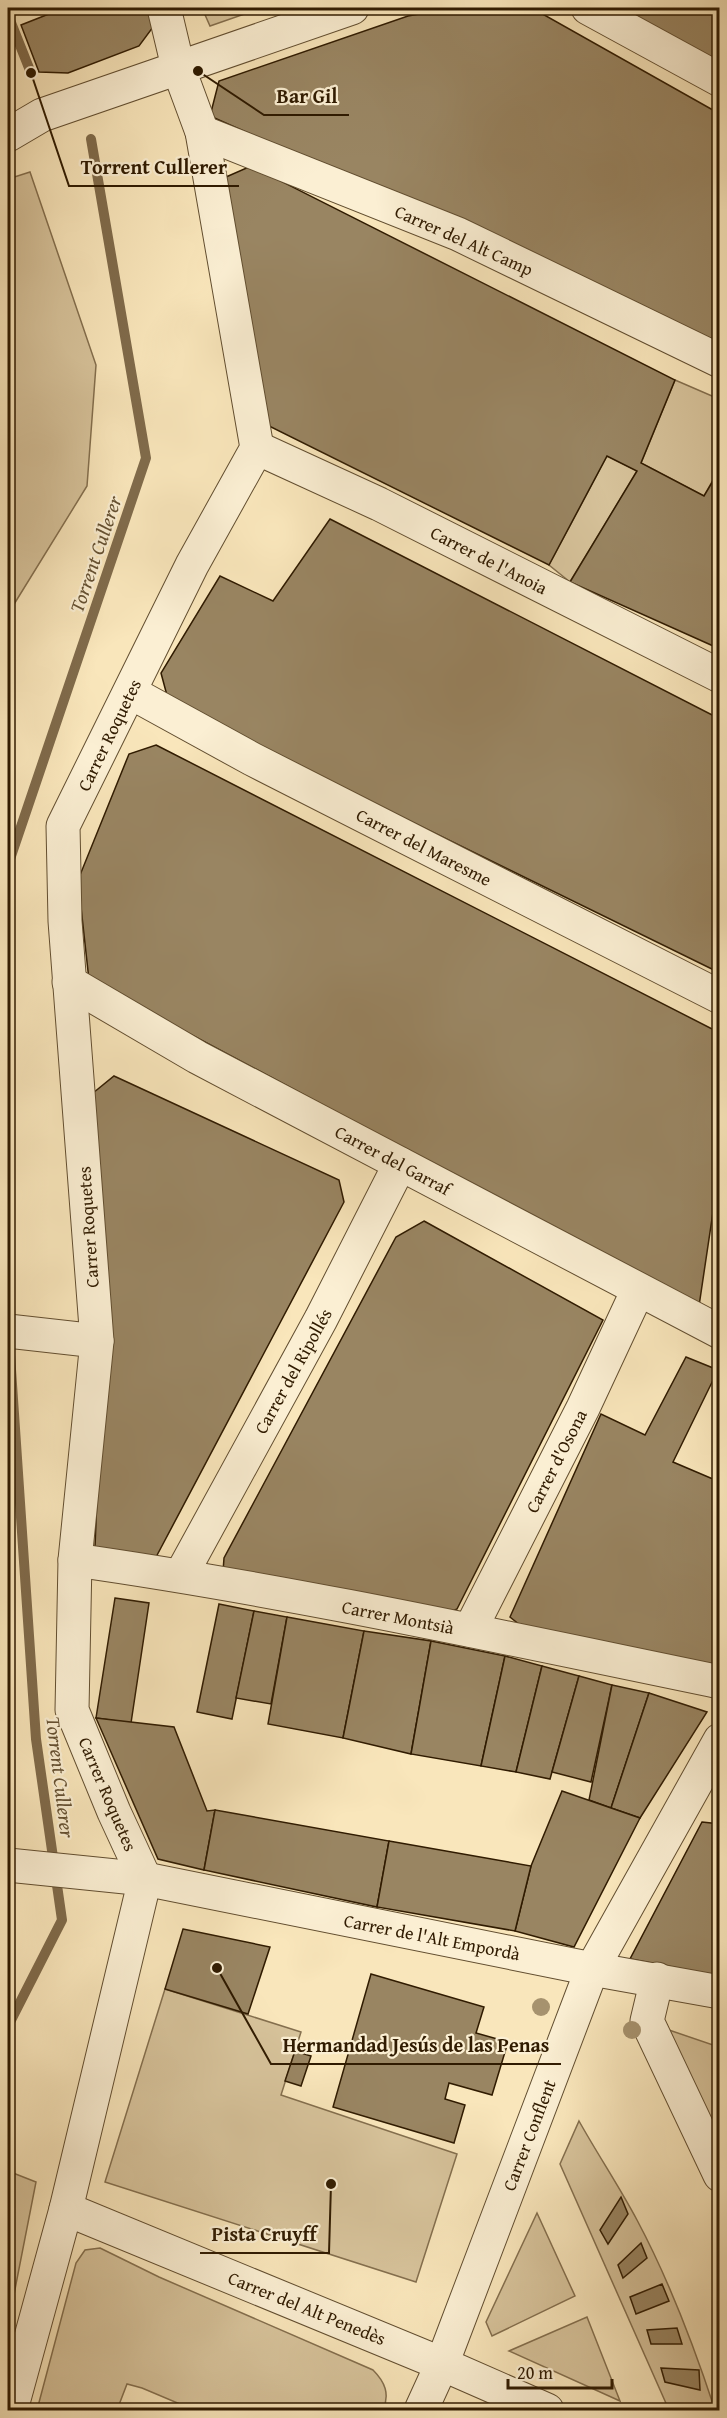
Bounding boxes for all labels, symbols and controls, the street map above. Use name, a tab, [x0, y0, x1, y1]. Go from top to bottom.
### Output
callout: Bar Gil	[264, 77, 349, 115]
text: Bar Gil	[277, 81, 337, 110]
callout: Torrent Cullerer	[69, 148, 239, 186]
text: Torrent Cullerer	[81, 152, 227, 181]
street label: Carrer del Alt Camp	[391, 197, 538, 283]
water label: Torrent Cullerer	[61, 491, 129, 616]
street label: Carrer de l'Anoia	[426, 519, 553, 601]
street label: Carrer Roquetes	[70, 674, 148, 796]
street label: Carrer del Maresme	[352, 801, 496, 893]
street label: Carrer del Garraf	[330, 1118, 458, 1203]
street label: Carrer Roquetes	[70, 1165, 106, 1289]
street label: Carrer del Ripollés	[247, 1303, 339, 1439]
street label: Carrer d'Osona	[518, 1404, 594, 1517]
street label: Carrer Montsià	[340, 1593, 457, 1641]
water label: Torrent Cullerer	[39, 1715, 83, 1840]
street label: Carrer Roquetes	[72, 1733, 144, 1855]
street label: Carrer de l'Alt Empordà	[342, 1907, 523, 1967]
callout: Hermandad Jesús de las Penas	[271, 2026, 561, 2064]
text: Hermandad Jesús de las Penas	[283, 2030, 549, 2059]
street label: Carrer Conflent	[495, 2075, 563, 2195]
callout: Pista Cruyff	[200, 2215, 329, 2253]
text: Pista Cruyff	[212, 2219, 318, 2248]
street label: Carrer del Alt Penedès	[224, 2264, 390, 2352]
scale bar	[508, 2352, 612, 2390]
text: 20 m	[517, 2359, 553, 2386]

